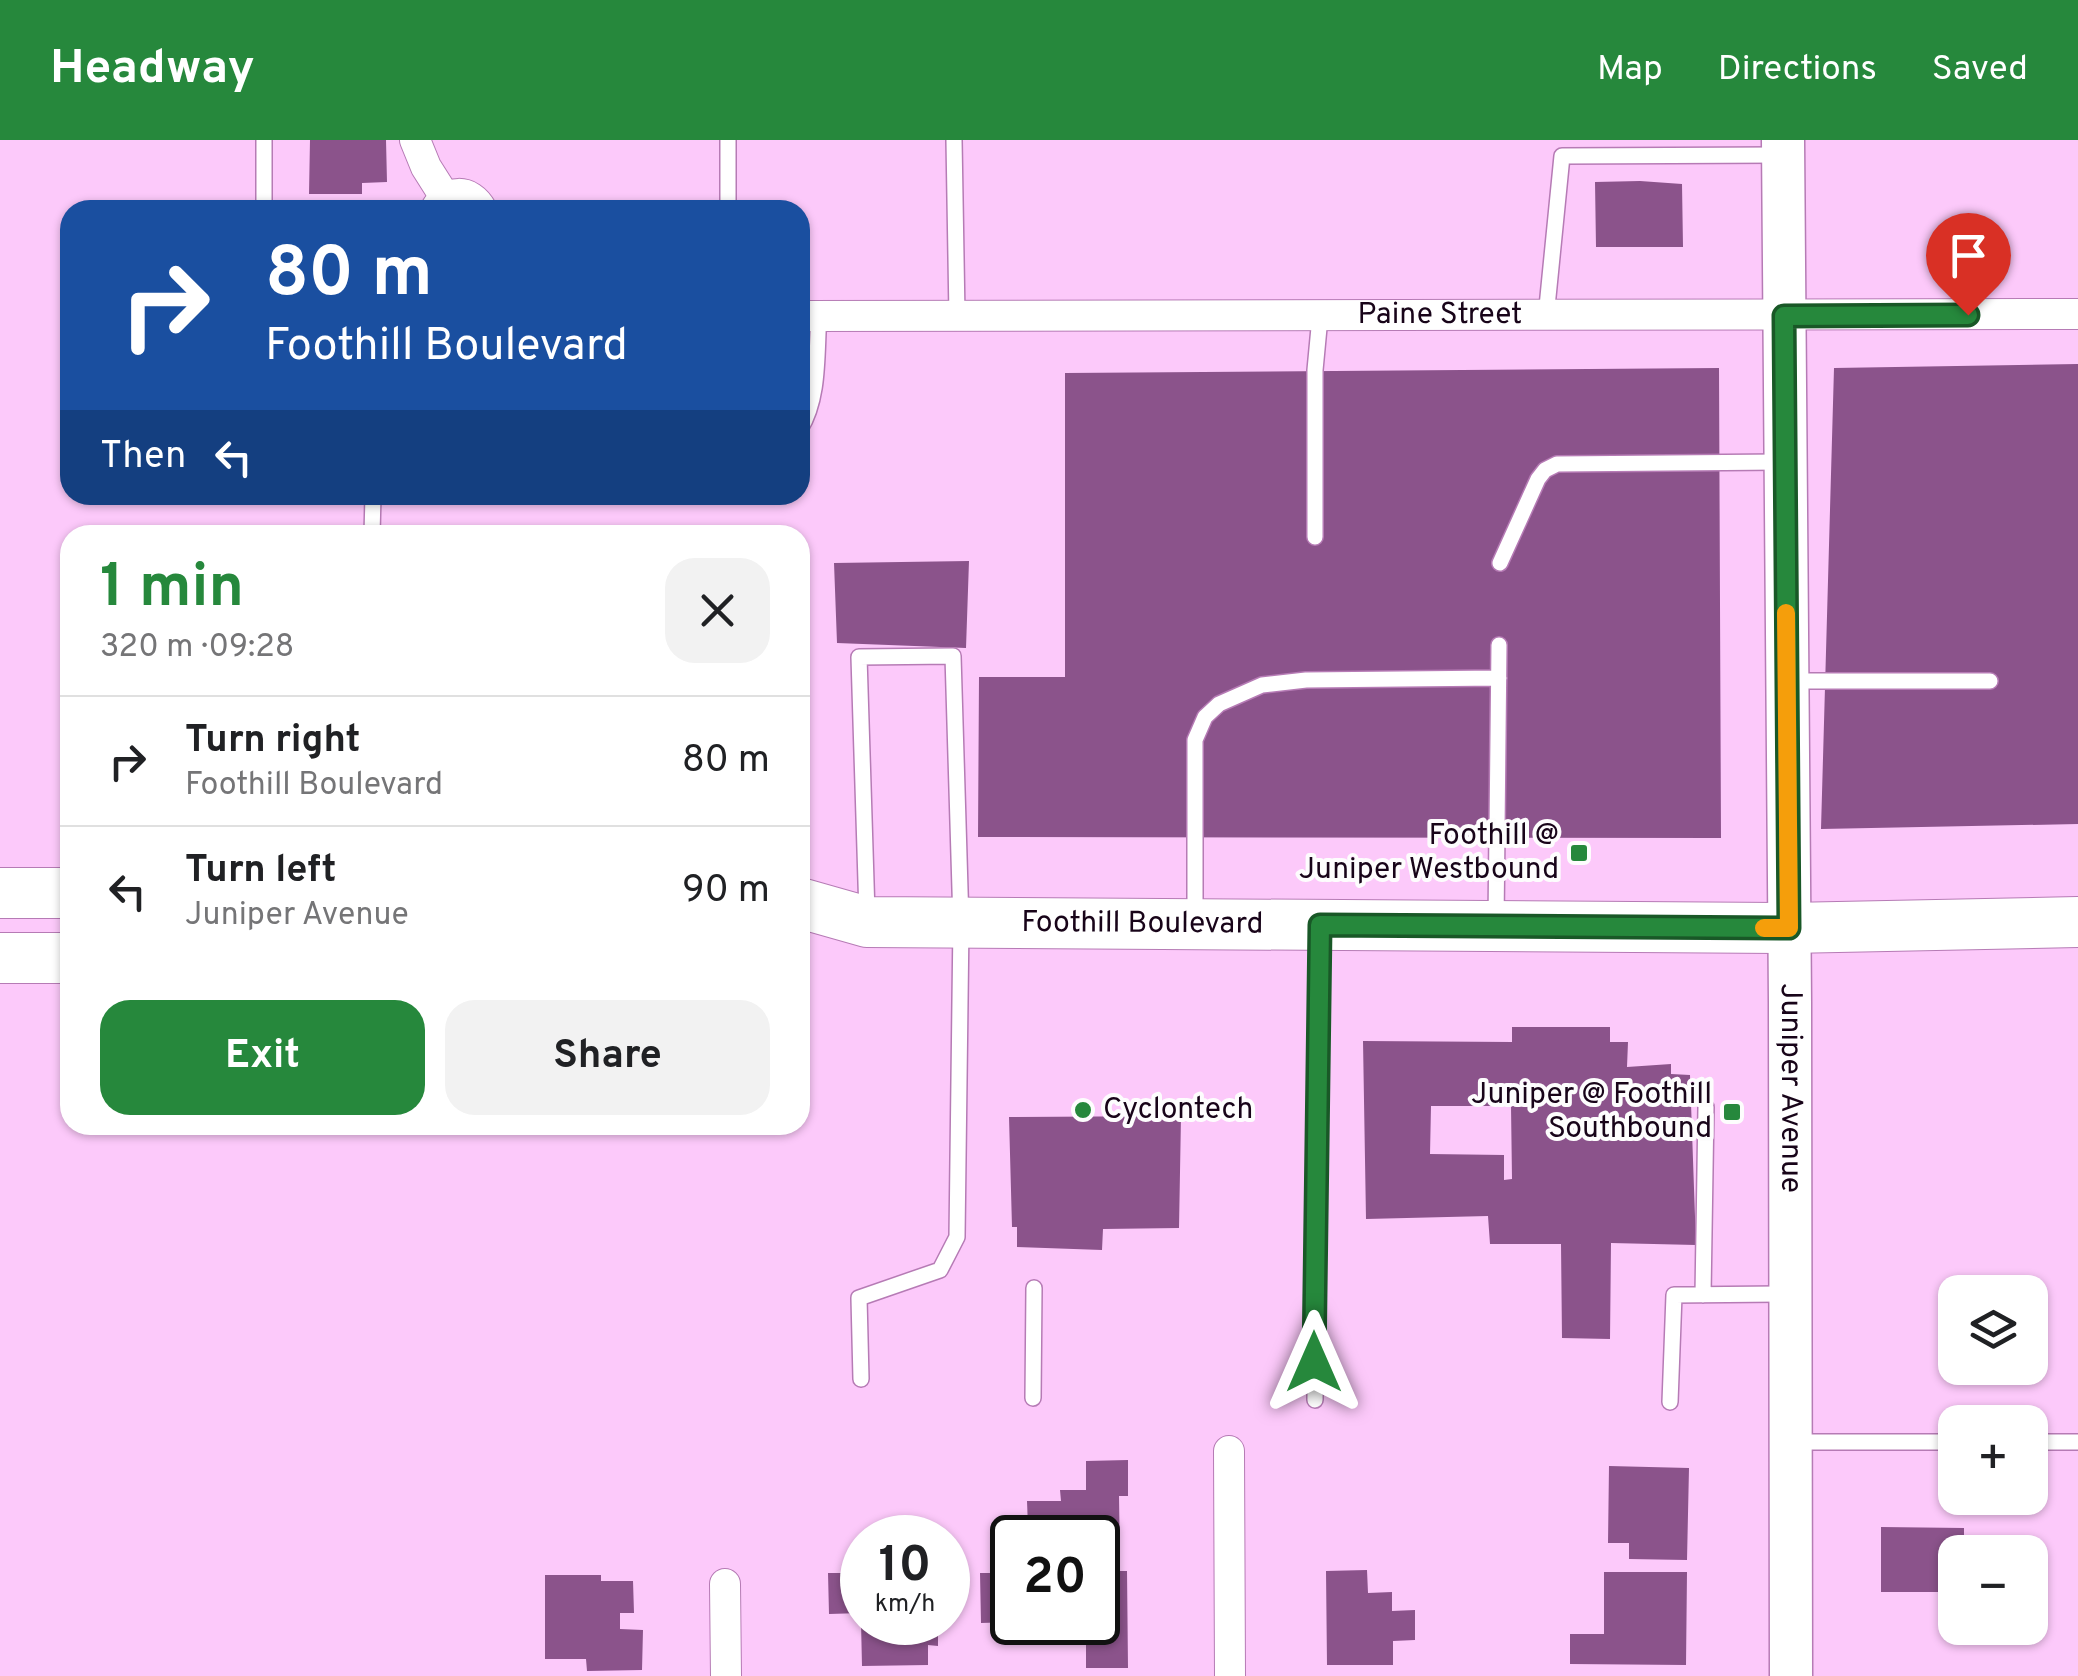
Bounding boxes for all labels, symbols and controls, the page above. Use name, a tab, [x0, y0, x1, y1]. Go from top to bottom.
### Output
text: Headway	[50, 40, 255, 100]
text: Map	[1597, 48, 1663, 92]
text: Directions	[1718, 48, 1877, 92]
text: Saved	[1932, 48, 2028, 92]
pin	[1926, 213, 2011, 316]
icon: arrive	[1941, 228, 1996, 283]
text: 80 m	[265, 232, 433, 321]
icon: right	[100, 240, 230, 370]
street label: Paine Street	[1358, 296, 1522, 334]
text: Foothill Boulevard	[265, 319, 628, 376]
icon: left	[206, 430, 261, 485]
text: Then	[100, 433, 186, 482]
text: 1 min	[100, 552, 244, 628]
button: close	[665, 558, 770, 663]
text: 320 m · 09:28	[100, 628, 294, 668]
text: Turn right	[185, 717, 360, 766]
icon: right	[100, 734, 155, 789]
text: 80 m	[682, 737, 770, 786]
text: Foothill Boulevard	[185, 766, 443, 806]
place label: Foothill @ Juniper Westbound	[1299, 818, 1559, 889]
marker: Foothill @ Juniper Westbound	[1568, 842, 1590, 864]
text: Turn left	[185, 847, 337, 896]
icon: left	[100, 864, 155, 919]
text: 90 m	[682, 867, 770, 916]
text: Juniper Avenue	[185, 896, 409, 936]
street label: Foothill Boulevard	[1021, 905, 1263, 943]
street label: Juniper Avenue	[1771, 983, 1809, 1193]
button: Exit	[100, 1000, 425, 1115]
button: Share	[445, 1000, 770, 1115]
place label: Juniper @ Foothill Southbound	[1471, 1077, 1712, 1148]
place label: Cyclontech	[1103, 1092, 1253, 1129]
marker: Cyclontech	[1072, 1099, 1094, 1121]
marker: Juniper @ Foothill Southbound	[1721, 1101, 1743, 1123]
map controls	[1938, 1275, 2048, 1645]
button: layers	[1938, 1275, 2048, 1385]
position arrow	[1262, 1310, 1366, 1414]
button: +	[1938, 1405, 2048, 1515]
speed limit sign: 20	[990, 1515, 1120, 1645]
button: −	[1938, 1535, 2048, 1645]
text: 10	[879, 1536, 931, 1599]
text: km/h	[875, 1589, 935, 1621]

